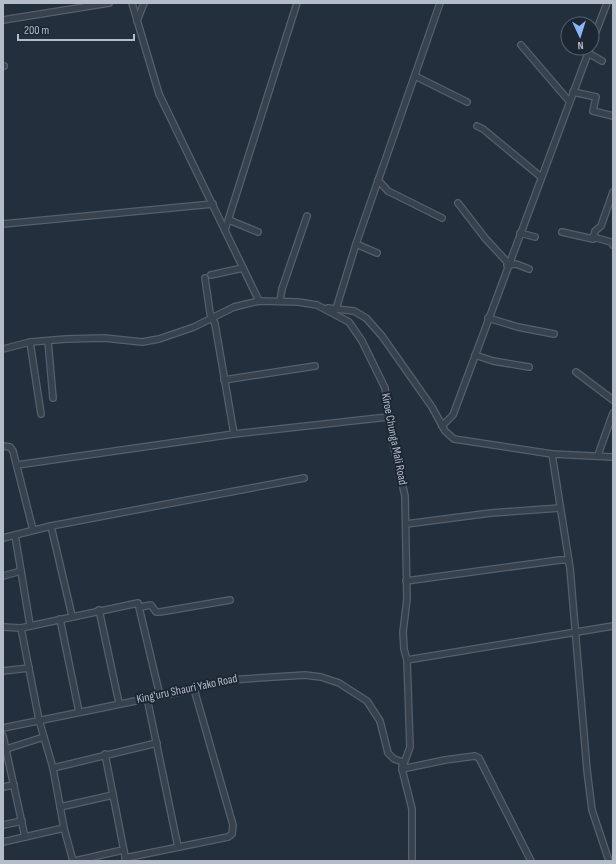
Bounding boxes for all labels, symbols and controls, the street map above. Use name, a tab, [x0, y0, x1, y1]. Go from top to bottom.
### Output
scale bar	[18, 16, 134, 42]
north arrow	[560, 16, 600, 56]
text: 200 m	[24, 23, 50, 38]
text: N	[577, 39, 584, 52]
street label: Kiroe Chunga Mali Road	[378, 392, 410, 486]
street label: King'uru Shauri Yako Road	[135, 671, 239, 707]

